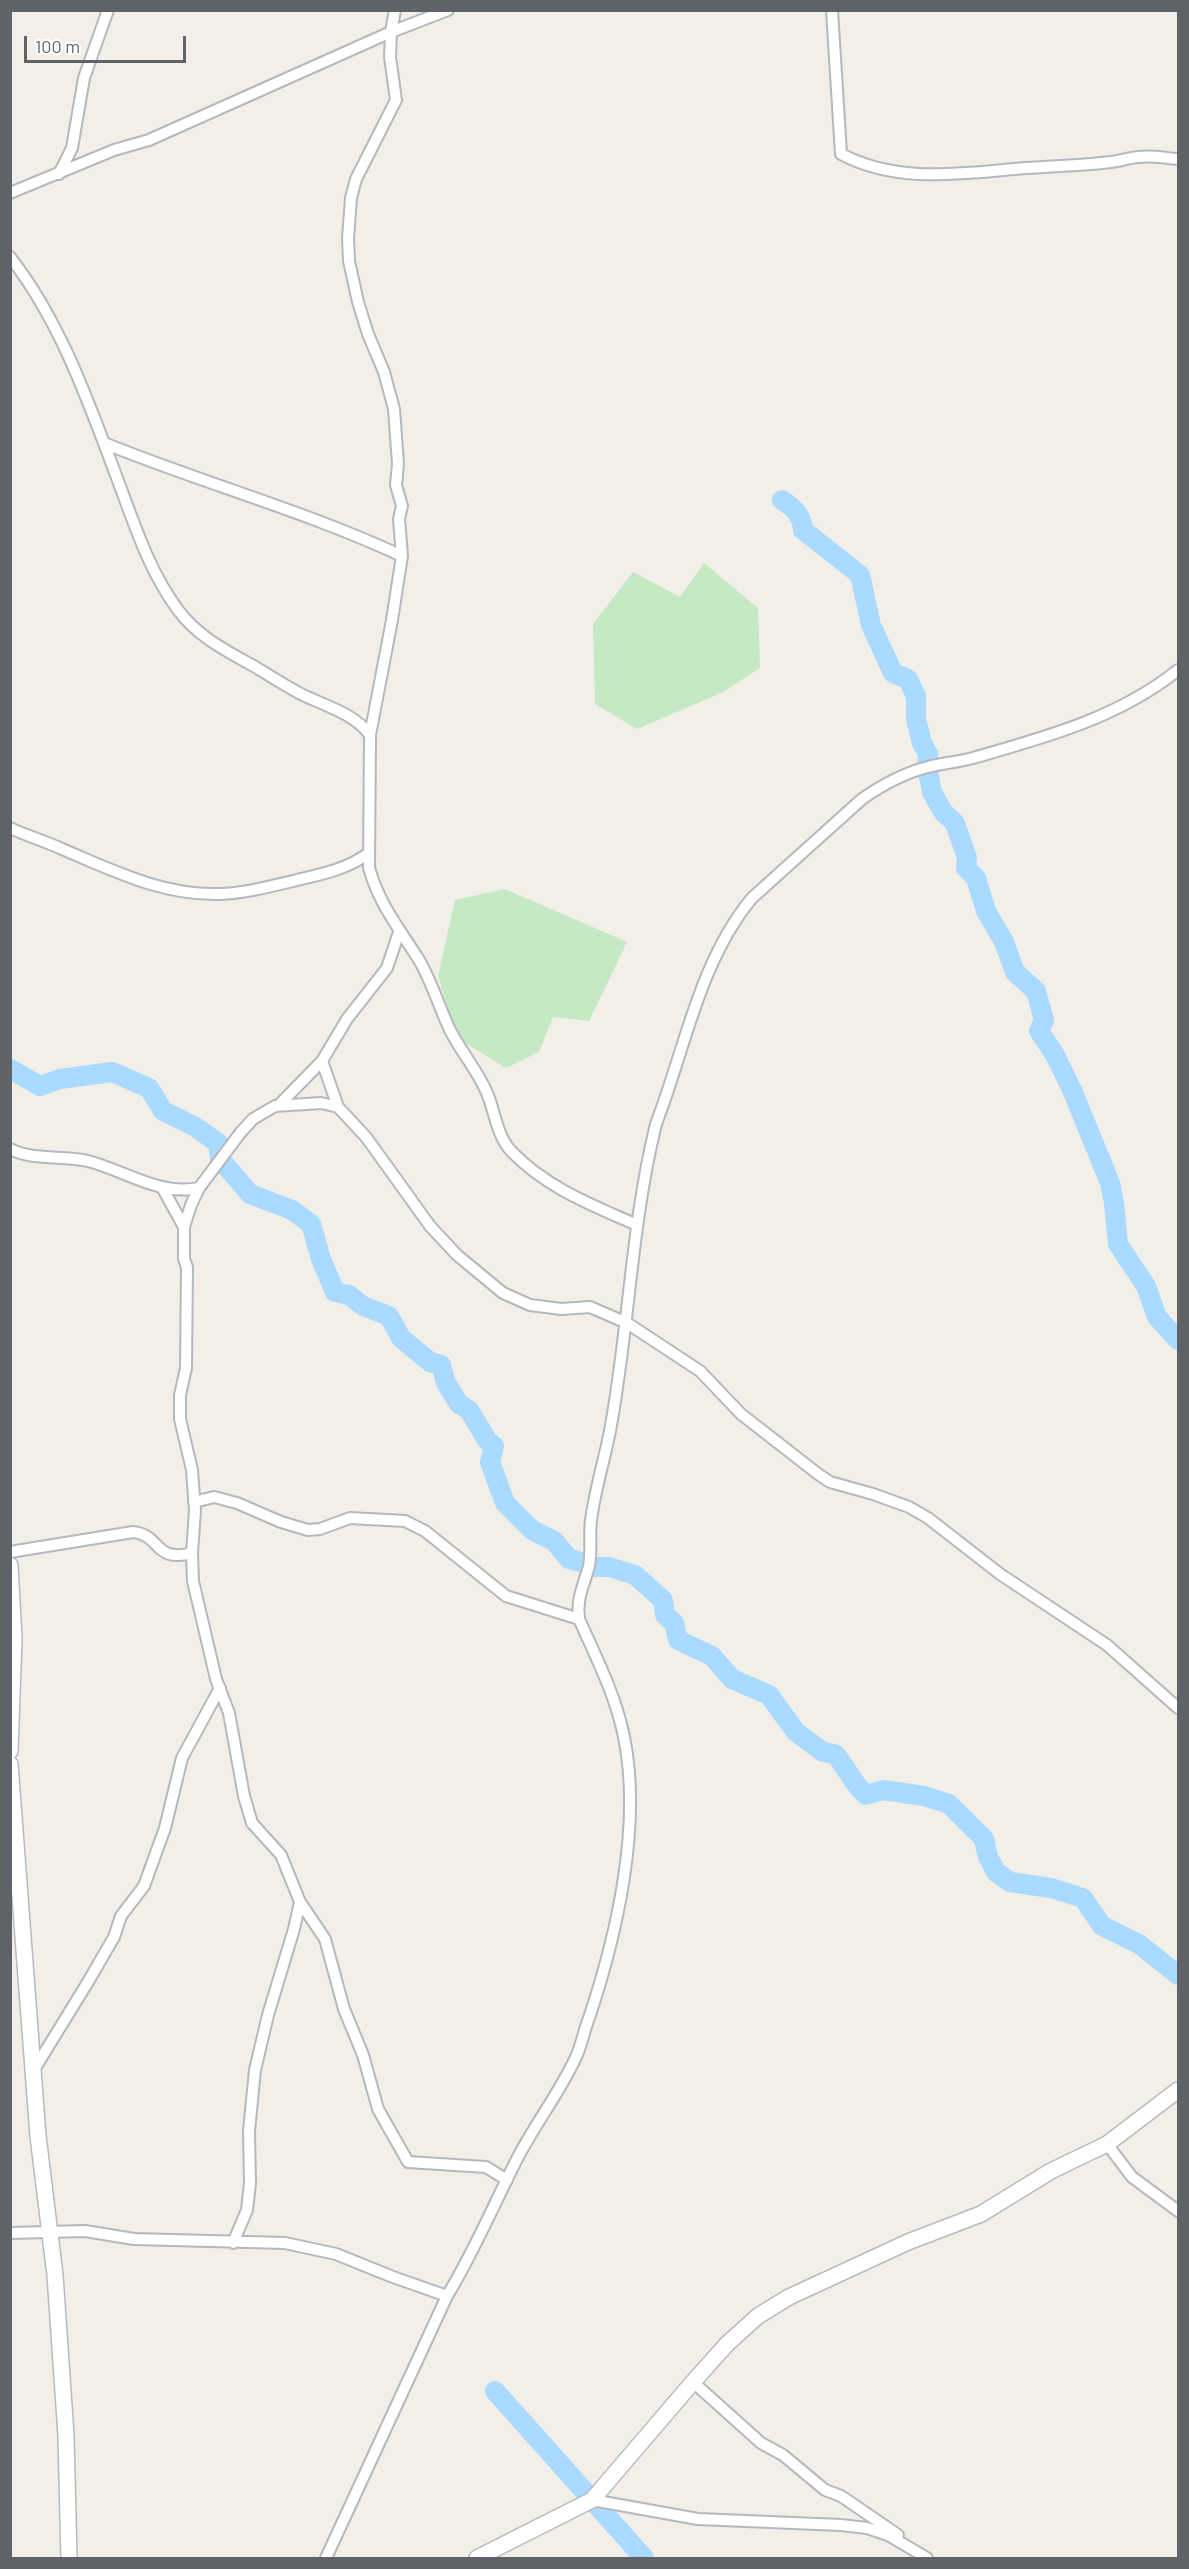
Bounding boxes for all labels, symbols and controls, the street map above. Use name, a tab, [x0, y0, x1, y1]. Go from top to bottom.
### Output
scale bar	[27, 24, 189, 62]
text: 100 m	[35, 35, 80, 57]

